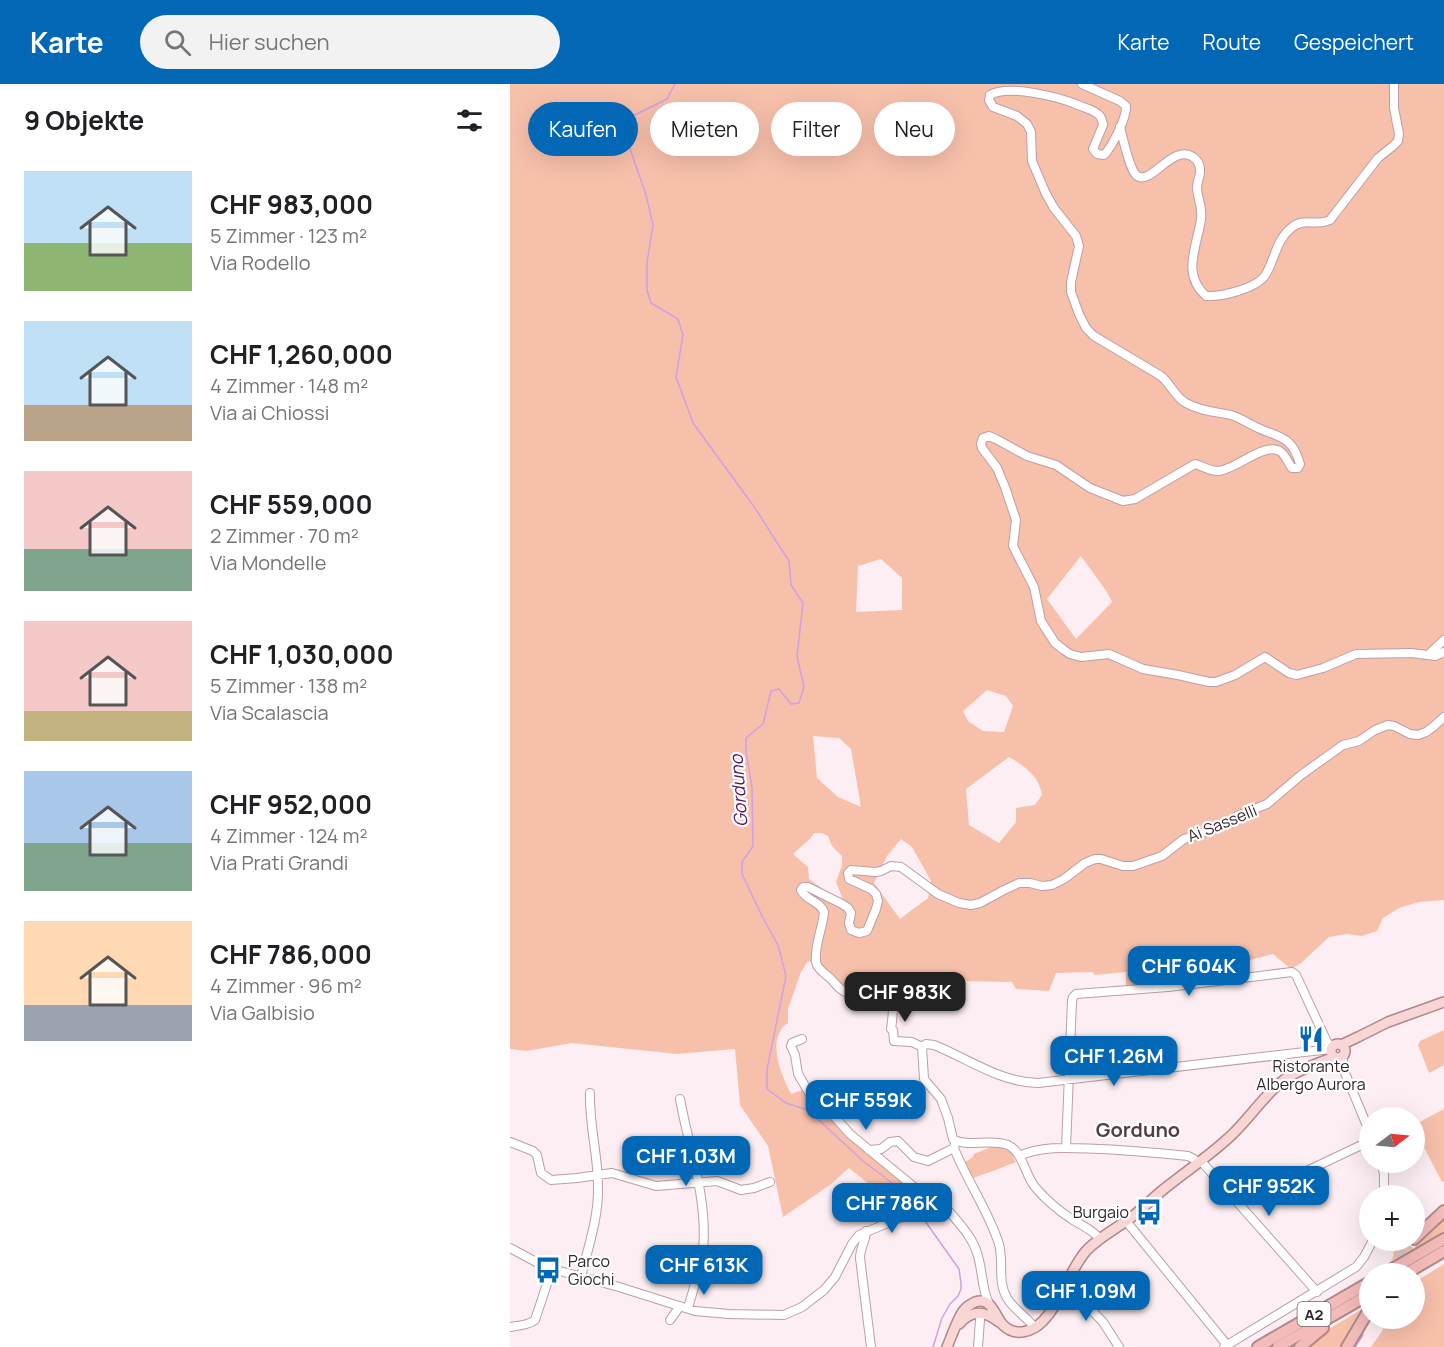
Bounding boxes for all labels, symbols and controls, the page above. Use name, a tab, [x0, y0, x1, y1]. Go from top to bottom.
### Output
search box	[140, 15, 560, 69]
text: Karte	[30, 23, 104, 61]
icon: search	[161, 26, 194, 59]
text: Hier suchen	[209, 27, 330, 57]
text: Karte	[1118, 28, 1170, 56]
text: Route	[1203, 28, 1261, 56]
text: Gespeichert	[1294, 28, 1414, 56]
text: 9 Objekte	[24, 102, 144, 138]
chip: Kaufen	[528, 102, 638, 156]
chip: Mieten	[650, 102, 759, 156]
chip: Filter	[771, 102, 862, 156]
chip: Neu	[874, 102, 955, 156]
icon: filters	[453, 104, 486, 137]
text: CHF 983,000	[210, 186, 373, 222]
icon: home	[72, 195, 144, 267]
text: 5 Zimmer · 123 m²	[210, 222, 367, 249]
text: Via Rodello	[210, 249, 311, 276]
text: CHF 1,260,000	[210, 336, 393, 372]
icon: home	[72, 345, 144, 417]
text: 4 Zimmer · 148 m²	[210, 372, 368, 399]
text: Via ai Chiossi	[210, 399, 330, 426]
text: CHF 559,000	[210, 486, 373, 522]
icon: home	[72, 495, 144, 567]
text: 2 Zimmer · 70 m²	[210, 522, 359, 549]
text: Via Mondelle	[210, 549, 326, 576]
text: CHF 1,030,000	[210, 636, 394, 672]
icon: home	[72, 645, 144, 717]
text: 5 Zimmer · 138 m²	[210, 672, 367, 699]
text: Via Scalascia	[210, 699, 329, 726]
water label: Gorduno	[723, 753, 752, 828]
text: CHF 952,000	[210, 786, 372, 822]
icon: home	[72, 795, 144, 867]
street label: Ai Sasselli	[1184, 799, 1260, 847]
text: 4 Zimmer · 124 m²	[210, 822, 368, 849]
text: Via Prati Grandi	[210, 849, 348, 876]
text: CHF 786,000	[210, 936, 372, 972]
icon: home	[72, 945, 144, 1017]
pin: CHF 604K	[1127, 946, 1251, 997]
text: CHF 604K	[1142, 952, 1236, 979]
text: 4 Zimmer · 96 m²	[210, 972, 362, 999]
pin: CHF 983K	[843, 972, 967, 1023]
text: CHF 983K	[859, 978, 951, 1005]
text: Via Galbisio	[210, 999, 315, 1026]
restaurant icon: Ristorante Albergo Aurora	[1296, 1024, 1326, 1054]
pin: CHF 1.26M	[1045, 1036, 1183, 1087]
text: CHF 1.26M	[1064, 1042, 1164, 1069]
place label: Ristorante Albergo Aurora	[1256, 1055, 1366, 1095]
pin: CHF 559K	[804, 1080, 928, 1131]
text: CHF 559K	[820, 1086, 912, 1113]
north arrow	[1359, 1107, 1425, 1173]
map controls	[1359, 1107, 1425, 1329]
district label: Gorduno	[1096, 1116, 1180, 1143]
pin: CHF 1.03M	[617, 1136, 755, 1187]
text: CHF 1.03M	[636, 1142, 736, 1169]
pin: CHF 952K	[1207, 1166, 1331, 1217]
text: CHF 952K	[1223, 1172, 1315, 1199]
pin: CHF 786K	[830, 1183, 954, 1234]
button: +	[1359, 1185, 1425, 1251]
text: CHF 786K	[846, 1189, 938, 1216]
bus stop icon: Burgaio	[1134, 1197, 1164, 1227]
place label: Burgaio	[1073, 1201, 1129, 1223]
pin: CHF 613K	[642, 1245, 766, 1296]
place label: Parco Giochi	[568, 1250, 615, 1290]
text: CHF 613K	[659, 1251, 749, 1278]
bus stop icon: Parco Giochi	[533, 1255, 563, 1285]
button: −	[1359, 1263, 1425, 1329]
pin: CHF 1.09M	[1017, 1271, 1155, 1322]
text: CHF 1.09M	[1036, 1277, 1136, 1304]
road number: A2	[1298, 1302, 1330, 1326]

